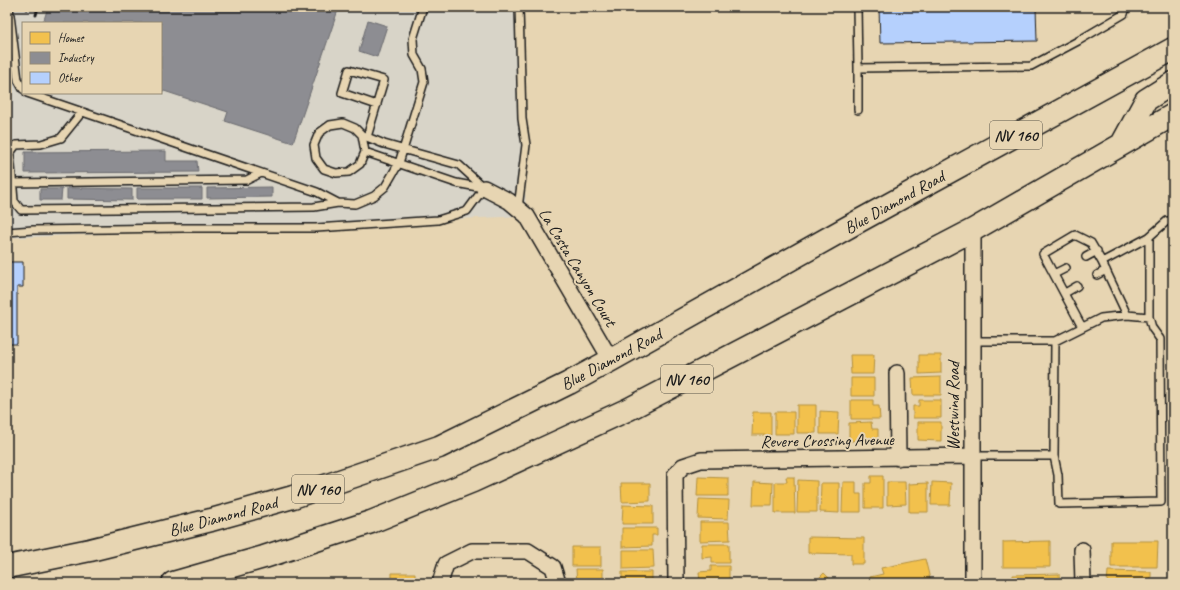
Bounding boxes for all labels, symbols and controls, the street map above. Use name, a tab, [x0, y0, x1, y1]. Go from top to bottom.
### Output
legend	[22, 22, 162, 94]
text: Homes	[58, 30, 85, 46]
text: Industry	[58, 50, 95, 66]
text: Other	[58, 70, 84, 86]
road number: NV 160	[990, 121, 1042, 149]
street label: Blue Diamond Road	[840, 165, 950, 239]
street label: La Costa Canyon Court	[534, 204, 622, 332]
street label: Blue Diamond Road	[557, 323, 667, 395]
street label: Westwind Road	[943, 359, 964, 450]
road number: NV 160	[661, 365, 713, 393]
street label: Revere Crossing Avenue	[760, 429, 895, 452]
road number: NV 160	[292, 475, 344, 503]
street label: Blue Diamond Road	[167, 491, 282, 541]

